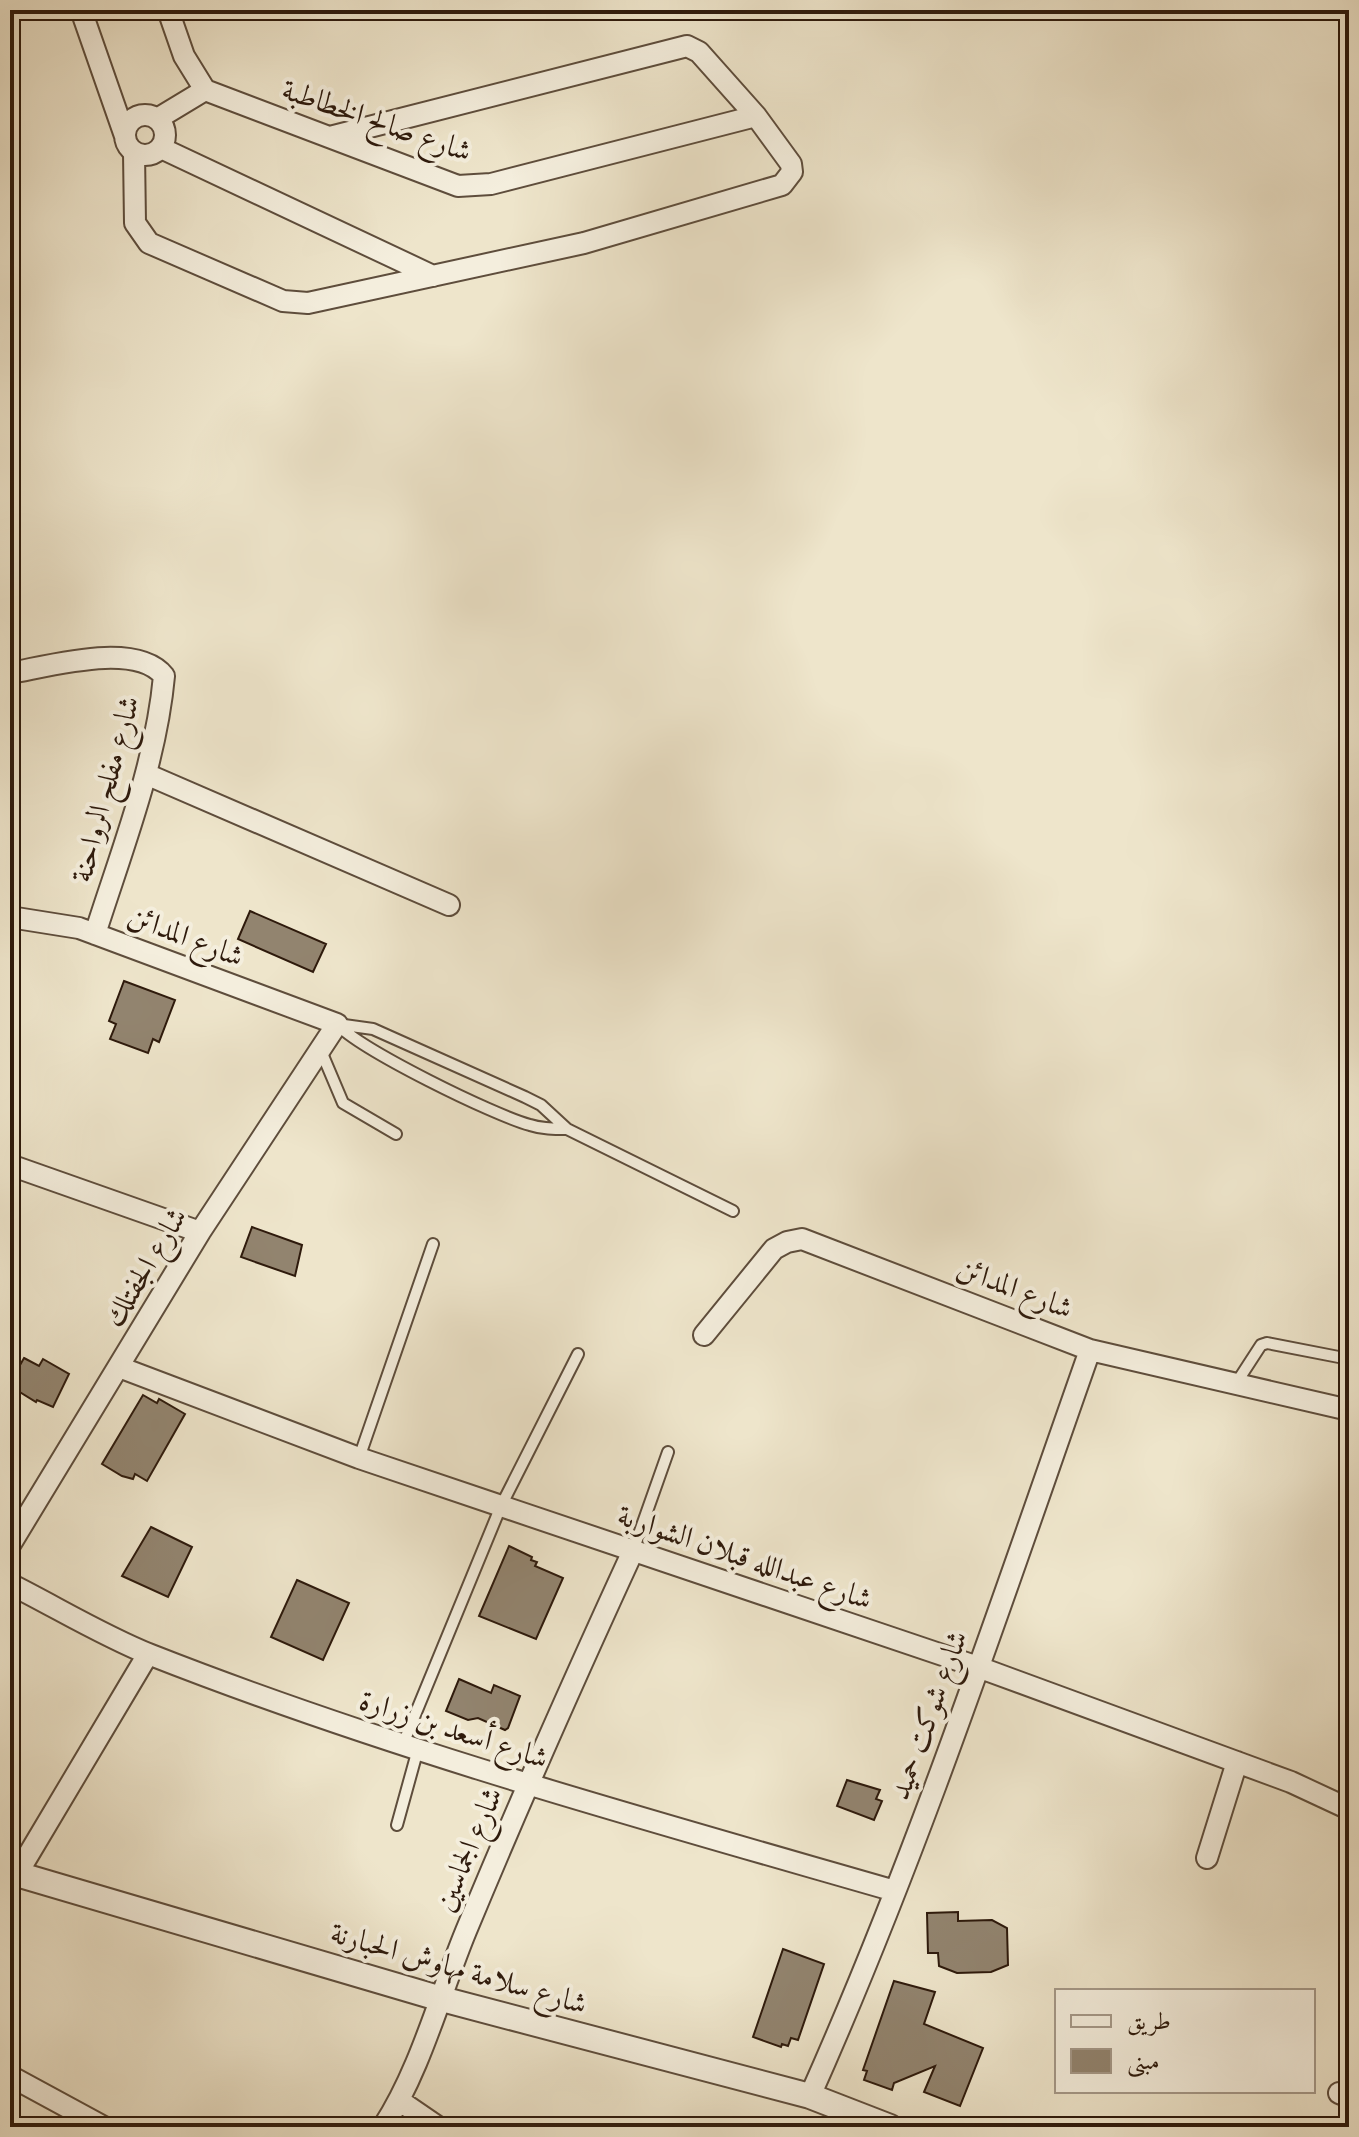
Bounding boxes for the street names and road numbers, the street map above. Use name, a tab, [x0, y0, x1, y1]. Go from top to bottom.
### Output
street label: شارع صالح الخطاطبة	[275, 70, 477, 176]
street label: شارع مفلح الرواحنة	[62, 692, 156, 889]
street label: شارع المدائن	[120, 897, 249, 981]
street label: شارع الجفتلك	[94, 1200, 201, 1337]
street label: شارع المدائن	[949, 1249, 1078, 1333]
street label: شارع عبدالله قبلان الشواربة	[611, 1496, 877, 1624]
street label: شارع شوكت حميد	[880, 1625, 982, 1807]
street label: شارع أسعد بن زرارة	[353, 1679, 554, 1783]
street label: شارع الجماسين	[425, 1781, 517, 1919]
street label: شارع سلامة مهاوش الحبارنة	[325, 1913, 592, 2029]

